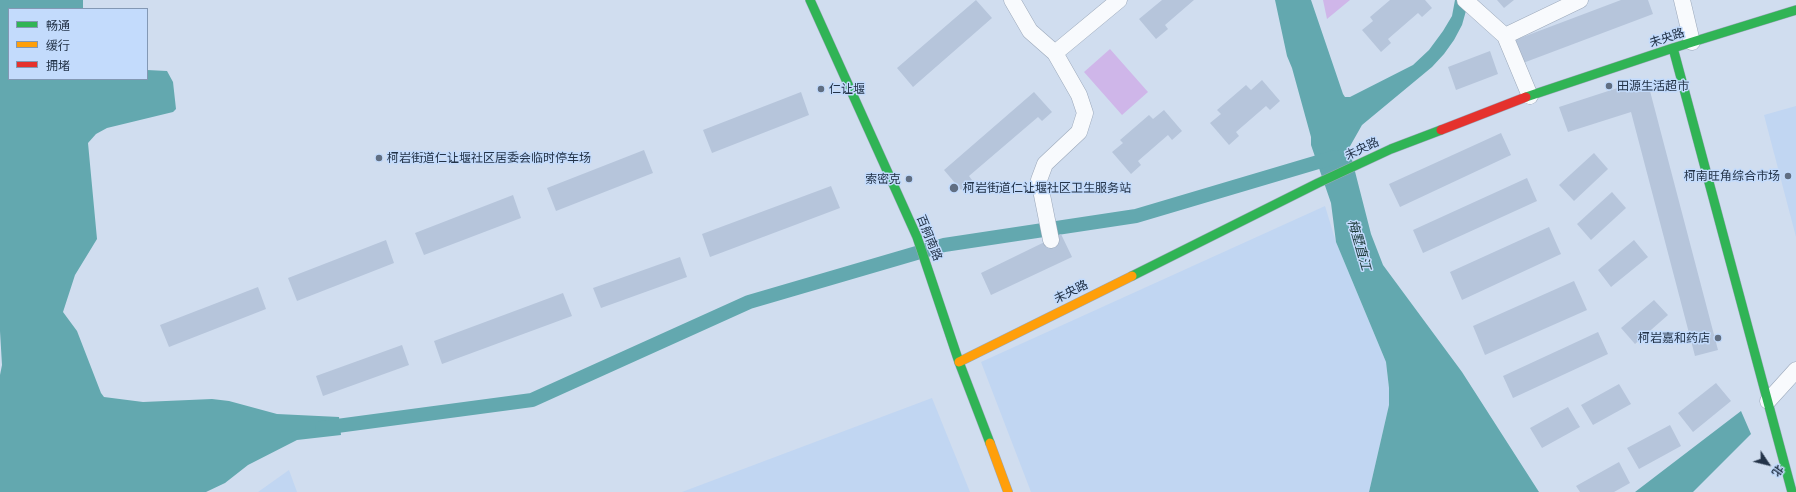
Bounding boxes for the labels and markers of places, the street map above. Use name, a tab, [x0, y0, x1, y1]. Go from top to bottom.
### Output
place label: 田源生活超市	[1617, 79, 1689, 93]
marker: 田源生活超市	[1604, 81, 1614, 91]
place label: 仁让堰	[829, 82, 865, 96]
marker: 仁让堰	[816, 84, 826, 94]
place label: 柯岩街道仁让堰社区居委会临时停车场	[387, 151, 591, 165]
marker: 柯岩街道仁让堰社区居委会临时停车场	[374, 153, 384, 163]
place label: 柯南旺角综合市场	[1684, 169, 1780, 183]
marker: 柯南旺角综合市场	[1783, 171, 1793, 181]
place label: 索密克	[865, 172, 901, 186]
marker: 索密克	[904, 174, 914, 184]
place label: 柯岩街道仁让堰社区卫生服务站	[963, 181, 1131, 195]
marker: 柯岩街道仁让堰社区卫生服务站	[948, 182, 960, 194]
place label: 柯岩嘉和药店	[1638, 331, 1710, 345]
marker: 柯岩嘉和药店	[1713, 333, 1723, 343]

